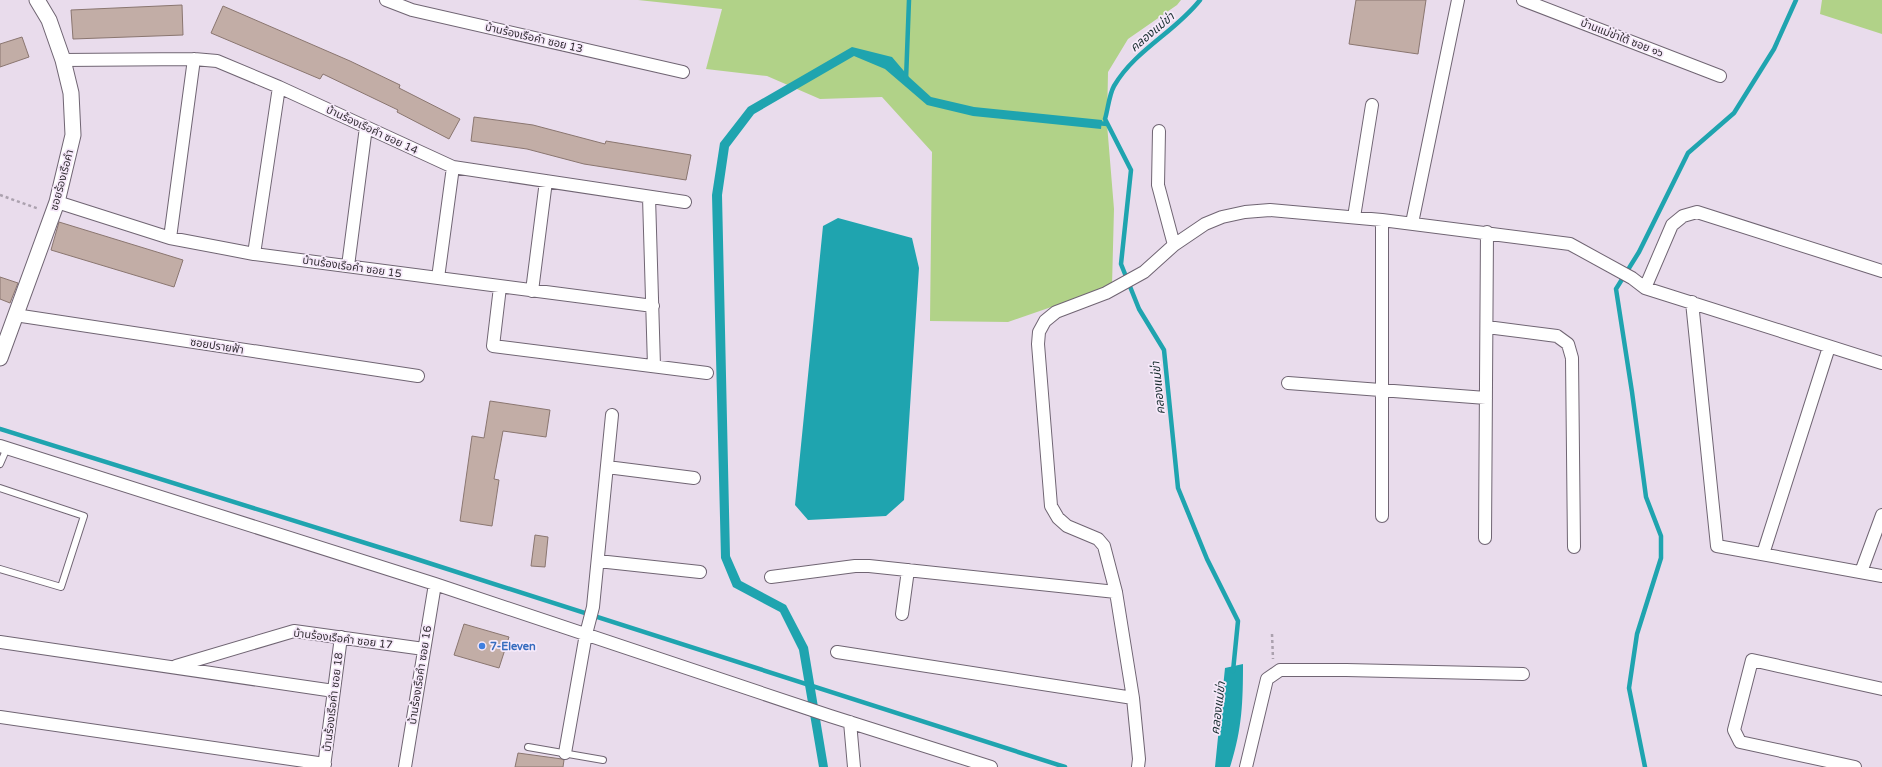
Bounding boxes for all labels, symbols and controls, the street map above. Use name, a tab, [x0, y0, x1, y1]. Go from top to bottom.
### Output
water label: คลองแม่ข่า	[1127, 9, 1178, 54]
street label: บ้านแม่ข่าใต้ ซอย ๑๖	[1579, 16, 1665, 60]
street label: บ้านร้องเรือคำ ซอย 13	[484, 20, 584, 56]
street label: บ้านร้องเรือคำ ซอย 14	[324, 103, 420, 157]
street label: ซอยร้องเรือคำ	[48, 148, 76, 212]
street label: บ้านร้องเรือคำ ซอย 15	[302, 254, 402, 280]
street label: ซอยปรายฟ้า	[189, 335, 245, 357]
water label: คลองแม่ข่า	[1148, 360, 1168, 415]
street label: บ้านร้องเรือคำ ซอย 16	[406, 625, 434, 725]
street label: บ้านร้องเรือคำ ซอย 17	[293, 626, 393, 652]
place label: 7-Eleven	[490, 640, 536, 653]
marker: 7-Eleven	[477, 641, 487, 651]
street label: บ้านร้องเรือคำ ซอย 18	[320, 652, 346, 752]
water label: คลองแม่ข่า	[1208, 680, 1228, 735]

